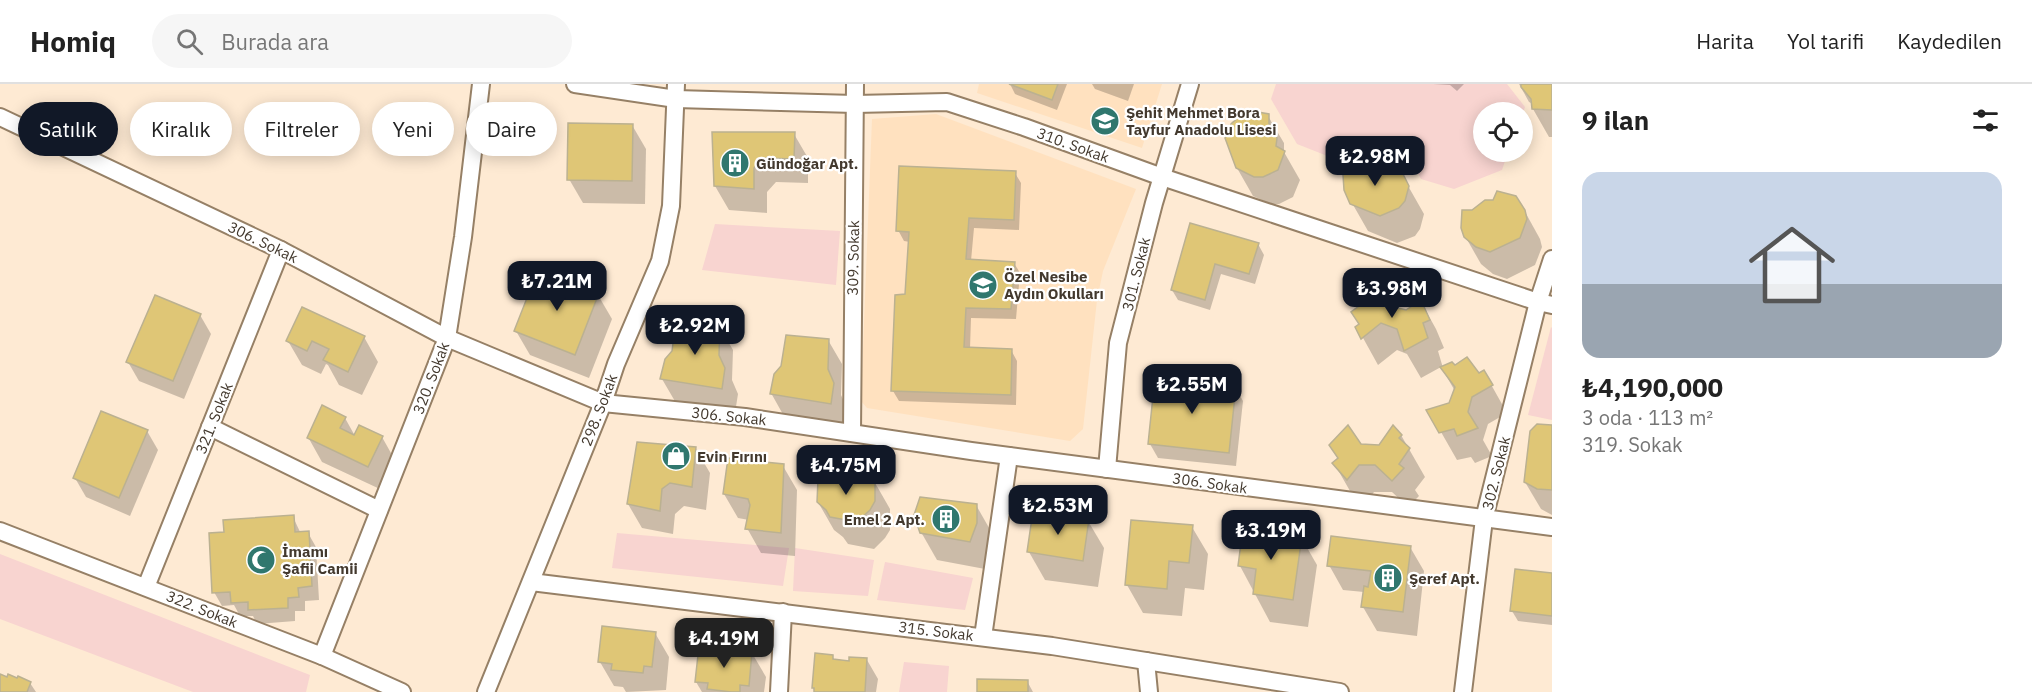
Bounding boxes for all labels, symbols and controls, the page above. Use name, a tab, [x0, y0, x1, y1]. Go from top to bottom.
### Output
search box	[152, 14, 572, 68]
text: Homiq	[30, 23, 116, 60]
icon: search	[173, 25, 206, 58]
text: Burada ara	[221, 27, 329, 56]
text: Harita	[1696, 27, 1754, 55]
text: Yol tarifi	[1787, 27, 1864, 55]
text: Kaydedilen	[1897, 27, 2002, 55]
chip: Satılık	[18, 102, 118, 156]
chip: Kiralık	[130, 102, 232, 156]
chip: Filtreler	[244, 102, 360, 156]
chip: Yeni	[372, 102, 454, 156]
chip: Daire	[466, 102, 557, 156]
map controls	[1473, 102, 1533, 162]
button: locate	[1473, 102, 1533, 162]
place label: Şehit Mehmet Bora Tayfur Anadolu Lisesi	[1126, 103, 1277, 139]
text: 9 ilan	[1582, 103, 1649, 137]
icon: filters	[1969, 104, 2002, 137]
school or university icon: Şehit Mehmet Bora Tayfur Anadolu Lisesi	[1089, 105, 1121, 137]
street label: 310. Sokak	[1034, 123, 1112, 167]
pin: ₺2.98M	[1326, 136, 1424, 187]
text: ₺2.98M	[1340, 142, 1410, 169]
building icon: Gündoğar Apt.	[719, 147, 751, 179]
place label: Gündoğar Apt.	[756, 154, 858, 173]
icon: home	[1738, 211, 1846, 319]
street label: 306. Sokak	[225, 217, 301, 267]
street label: 309. Sokak	[843, 220, 863, 296]
street label: 301. Sokak	[1118, 235, 1154, 313]
pin: ₺7.21M	[508, 261, 606, 312]
text: ₺7.21M	[522, 267, 592, 294]
place label: Özel Nesibe Aydın Okulları	[1004, 267, 1104, 303]
pin: ₺3.98M	[1343, 268, 1441, 319]
school or university icon: Özel Nesibe Aydın Okulları	[967, 269, 999, 301]
text: ₺3.98M	[1357, 274, 1427, 301]
pin: ₺2.92M	[646, 305, 744, 356]
text: ₺2.92M	[660, 311, 730, 338]
street label: 320. Sokak	[409, 339, 453, 417]
pin: ₺2.55M	[1143, 364, 1241, 415]
text: ₺2.55M	[1157, 370, 1227, 397]
text: ₺4,190,000	[1582, 370, 1723, 404]
street label: 298. Sokak	[577, 371, 621, 449]
street label: 321. Sokak	[191, 379, 237, 457]
street label: 306. Sokak	[690, 403, 768, 429]
text: 3 oda · 113 m²	[1582, 404, 1713, 431]
text: 319. Sokak	[1582, 431, 1683, 458]
street label: 302. Sokak	[1478, 434, 1514, 512]
shop icon: Evin Fırını	[660, 440, 692, 472]
pin: ₺4.75M	[797, 445, 895, 496]
place label: Evin Fırını	[697, 447, 767, 466]
text: ₺4.75M	[811, 451, 881, 478]
street label: 306. Sokak	[1171, 468, 1249, 498]
pin: ₺2.53M	[1009, 485, 1107, 536]
text: ₺2.53M	[1023, 491, 1093, 518]
building icon: Emel 2 Apt.	[930, 503, 962, 535]
place label: Emel 2 Apt.	[844, 510, 925, 529]
pin: ₺3.19M	[1222, 510, 1320, 561]
text: ₺3.19M	[1236, 516, 1306, 543]
place label: İmamı Şafii Camii	[282, 542, 358, 578]
mosque icon: İmamı Şafii Camii	[245, 544, 277, 576]
building icon: Şeref Apt.	[1372, 562, 1404, 594]
place label: Şeref Apt.	[1409, 569, 1480, 588]
street label: 322. Sokak	[163, 586, 241, 632]
street label: 315. Sokak	[897, 617, 975, 645]
pin: ₺4.19M	[675, 618, 773, 669]
text: ₺4.19M	[689, 624, 759, 651]

